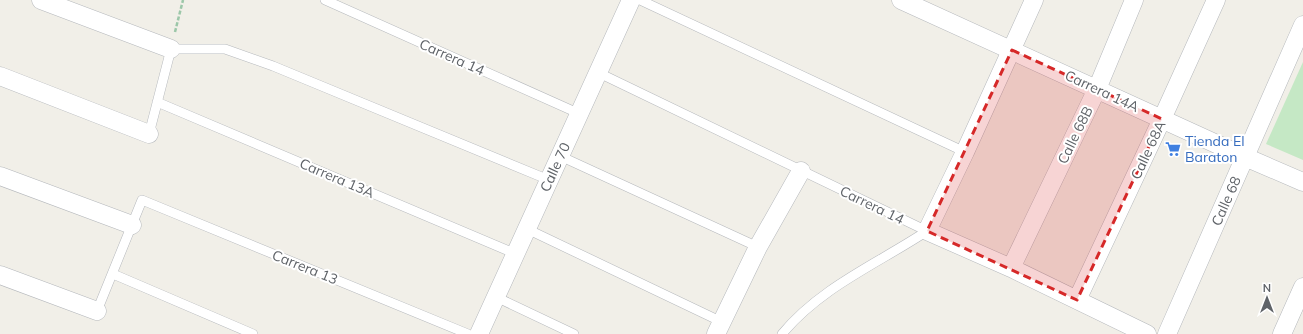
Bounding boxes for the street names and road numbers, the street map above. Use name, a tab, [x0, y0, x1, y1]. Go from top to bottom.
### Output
street label: Carrera 14	[417, 35, 488, 80]
street label: Carrera 14A	[1062, 66, 1143, 116]
street label: Calle 68B	[1053, 103, 1097, 167]
street label: Calle 68A	[1127, 117, 1170, 182]
street label: Calle 70	[536, 139, 574, 195]
street label: Carrera 13A	[297, 154, 378, 202]
street label: Calle 68	[1207, 173, 1245, 229]
street label: Carrera 14	[837, 182, 908, 229]
street label: Carrera 13	[269, 246, 341, 288]

